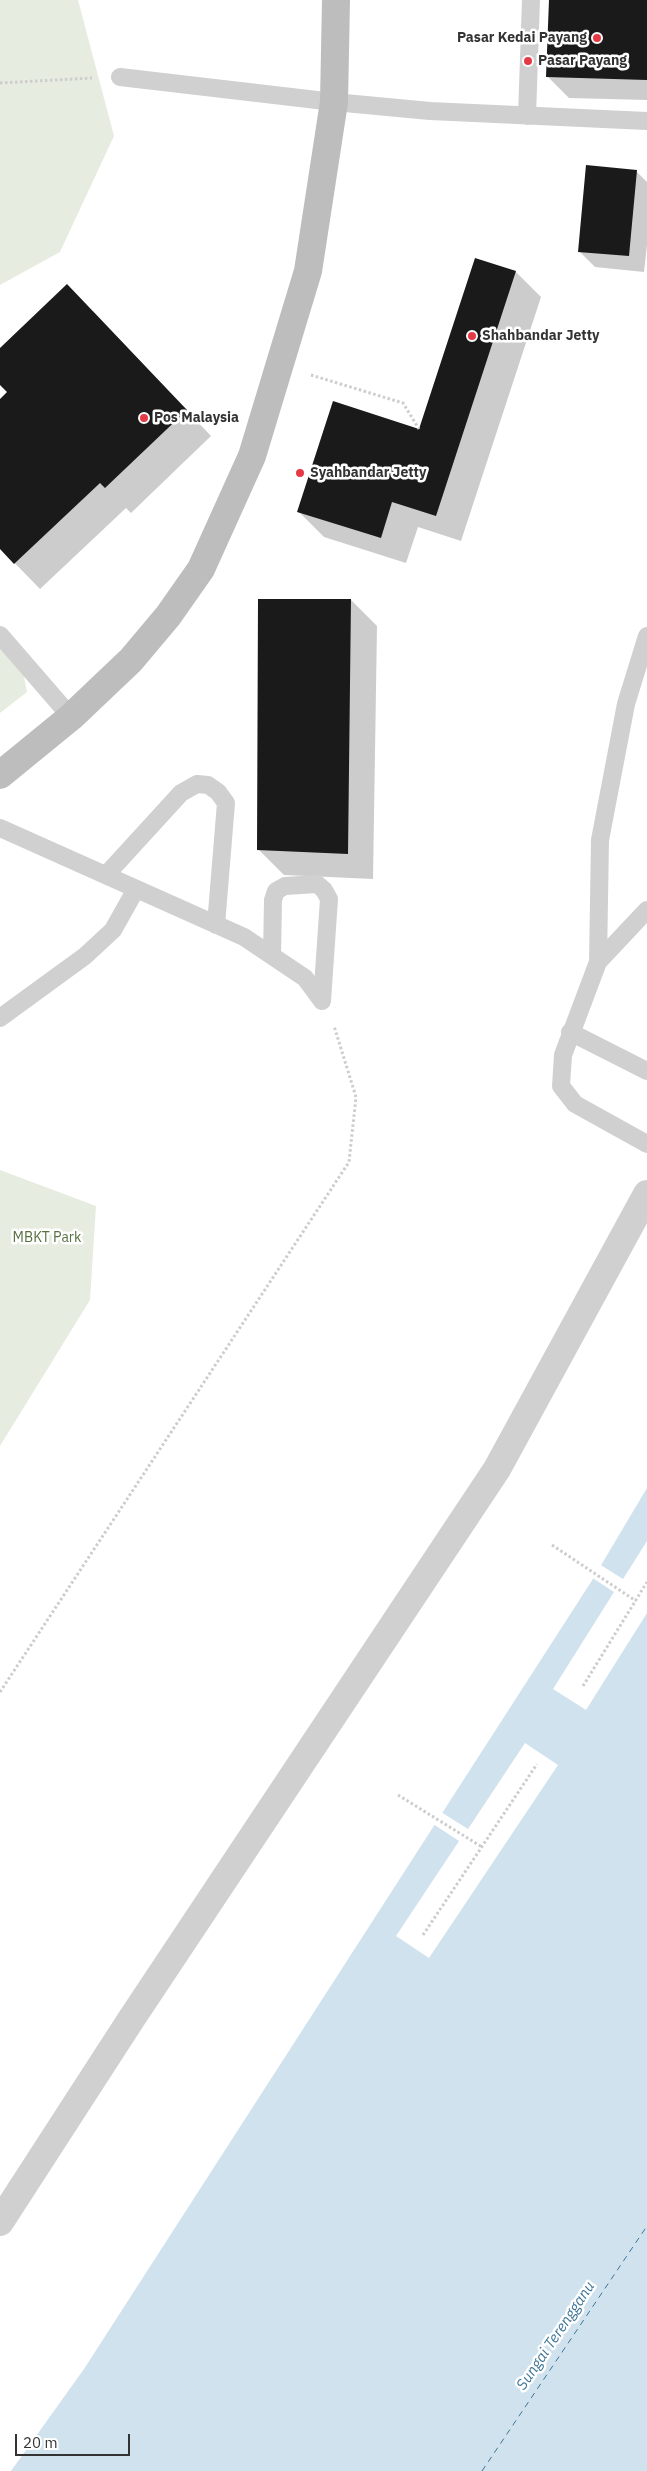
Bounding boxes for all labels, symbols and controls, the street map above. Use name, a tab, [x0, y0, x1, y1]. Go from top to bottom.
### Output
place label: Pasar Kedai Payang	[457, 30, 587, 46]
marker: Pasar Kedai Payang	[591, 32, 603, 44]
place label: Pasar Payang	[538, 53, 627, 69]
marker: Pasar Payang	[522, 55, 534, 67]
place label: Shahbandar Jetty	[482, 328, 599, 344]
marker: Shahbandar Jetty	[466, 330, 478, 342]
place label: Pos Malaysia	[154, 410, 239, 426]
marker: Pos Malaysia	[138, 412, 150, 424]
place label: Syahbandar Jetty	[310, 465, 426, 481]
marker: Syahbandar Jetty	[294, 467, 306, 479]
park label: MBKT Park	[13, 1230, 81, 1246]
water label: Sungai Terengganu	[513, 2278, 599, 2394]
scale bar	[18, 2424, 132, 2456]
text: 20 m	[23, 2433, 58, 2452]

